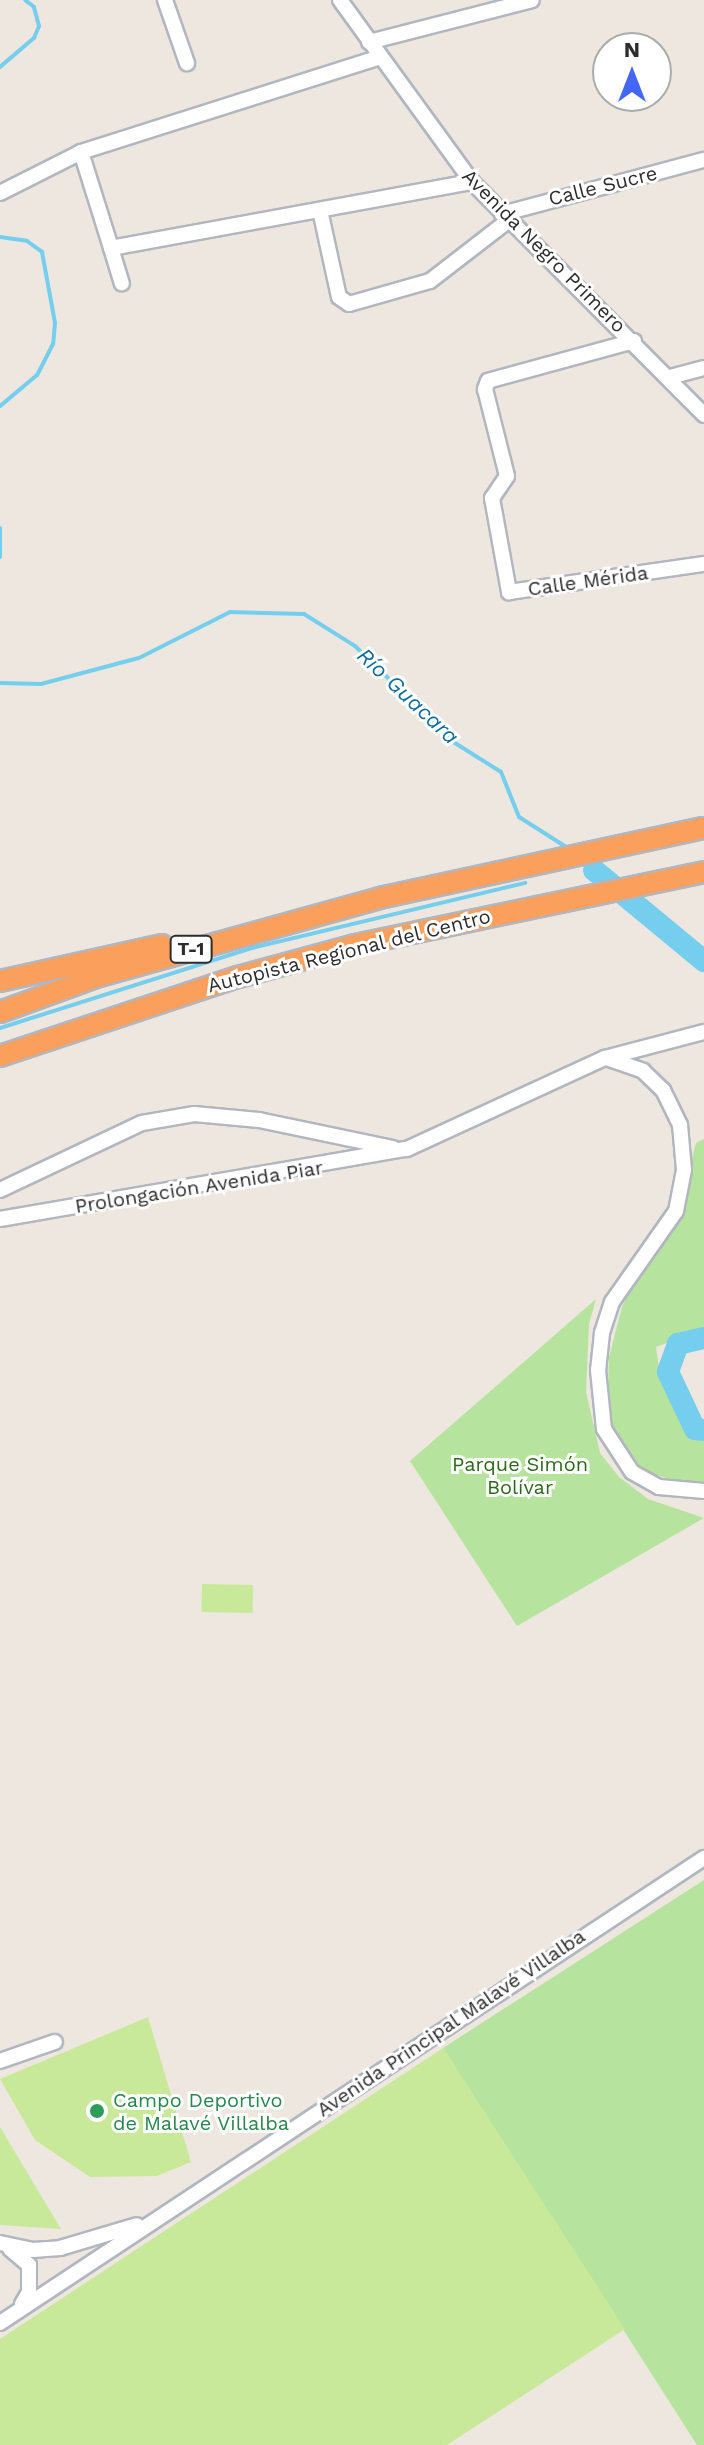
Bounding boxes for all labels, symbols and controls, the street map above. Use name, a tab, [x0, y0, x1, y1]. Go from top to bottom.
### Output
north arrow	[592, 32, 672, 112]
text: N	[624, 37, 640, 62]
street label: Calle Sucre	[546, 161, 660, 211]
street label: Avenida Negro Primero	[457, 164, 631, 338]
street label: Calle Mérida	[526, 561, 650, 601]
water label: Río Guacara	[352, 642, 464, 750]
street label: Autopista Regional del Centro	[204, 904, 494, 998]
road number: T-1	[169, 935, 213, 963]
street label: Prolongación Avenida Piar	[73, 1155, 325, 1219]
park label: Parque Simón Bolívar	[452, 1453, 588, 1500]
street label: Avenida Principal Malavé Villalba	[312, 1924, 590, 2122]
place label: Campo Deportivo de Malavé Villalba	[113, 2088, 290, 2135]
marker: Campo Deportivo de Malavé Villalba	[88, 2102, 106, 2120]

